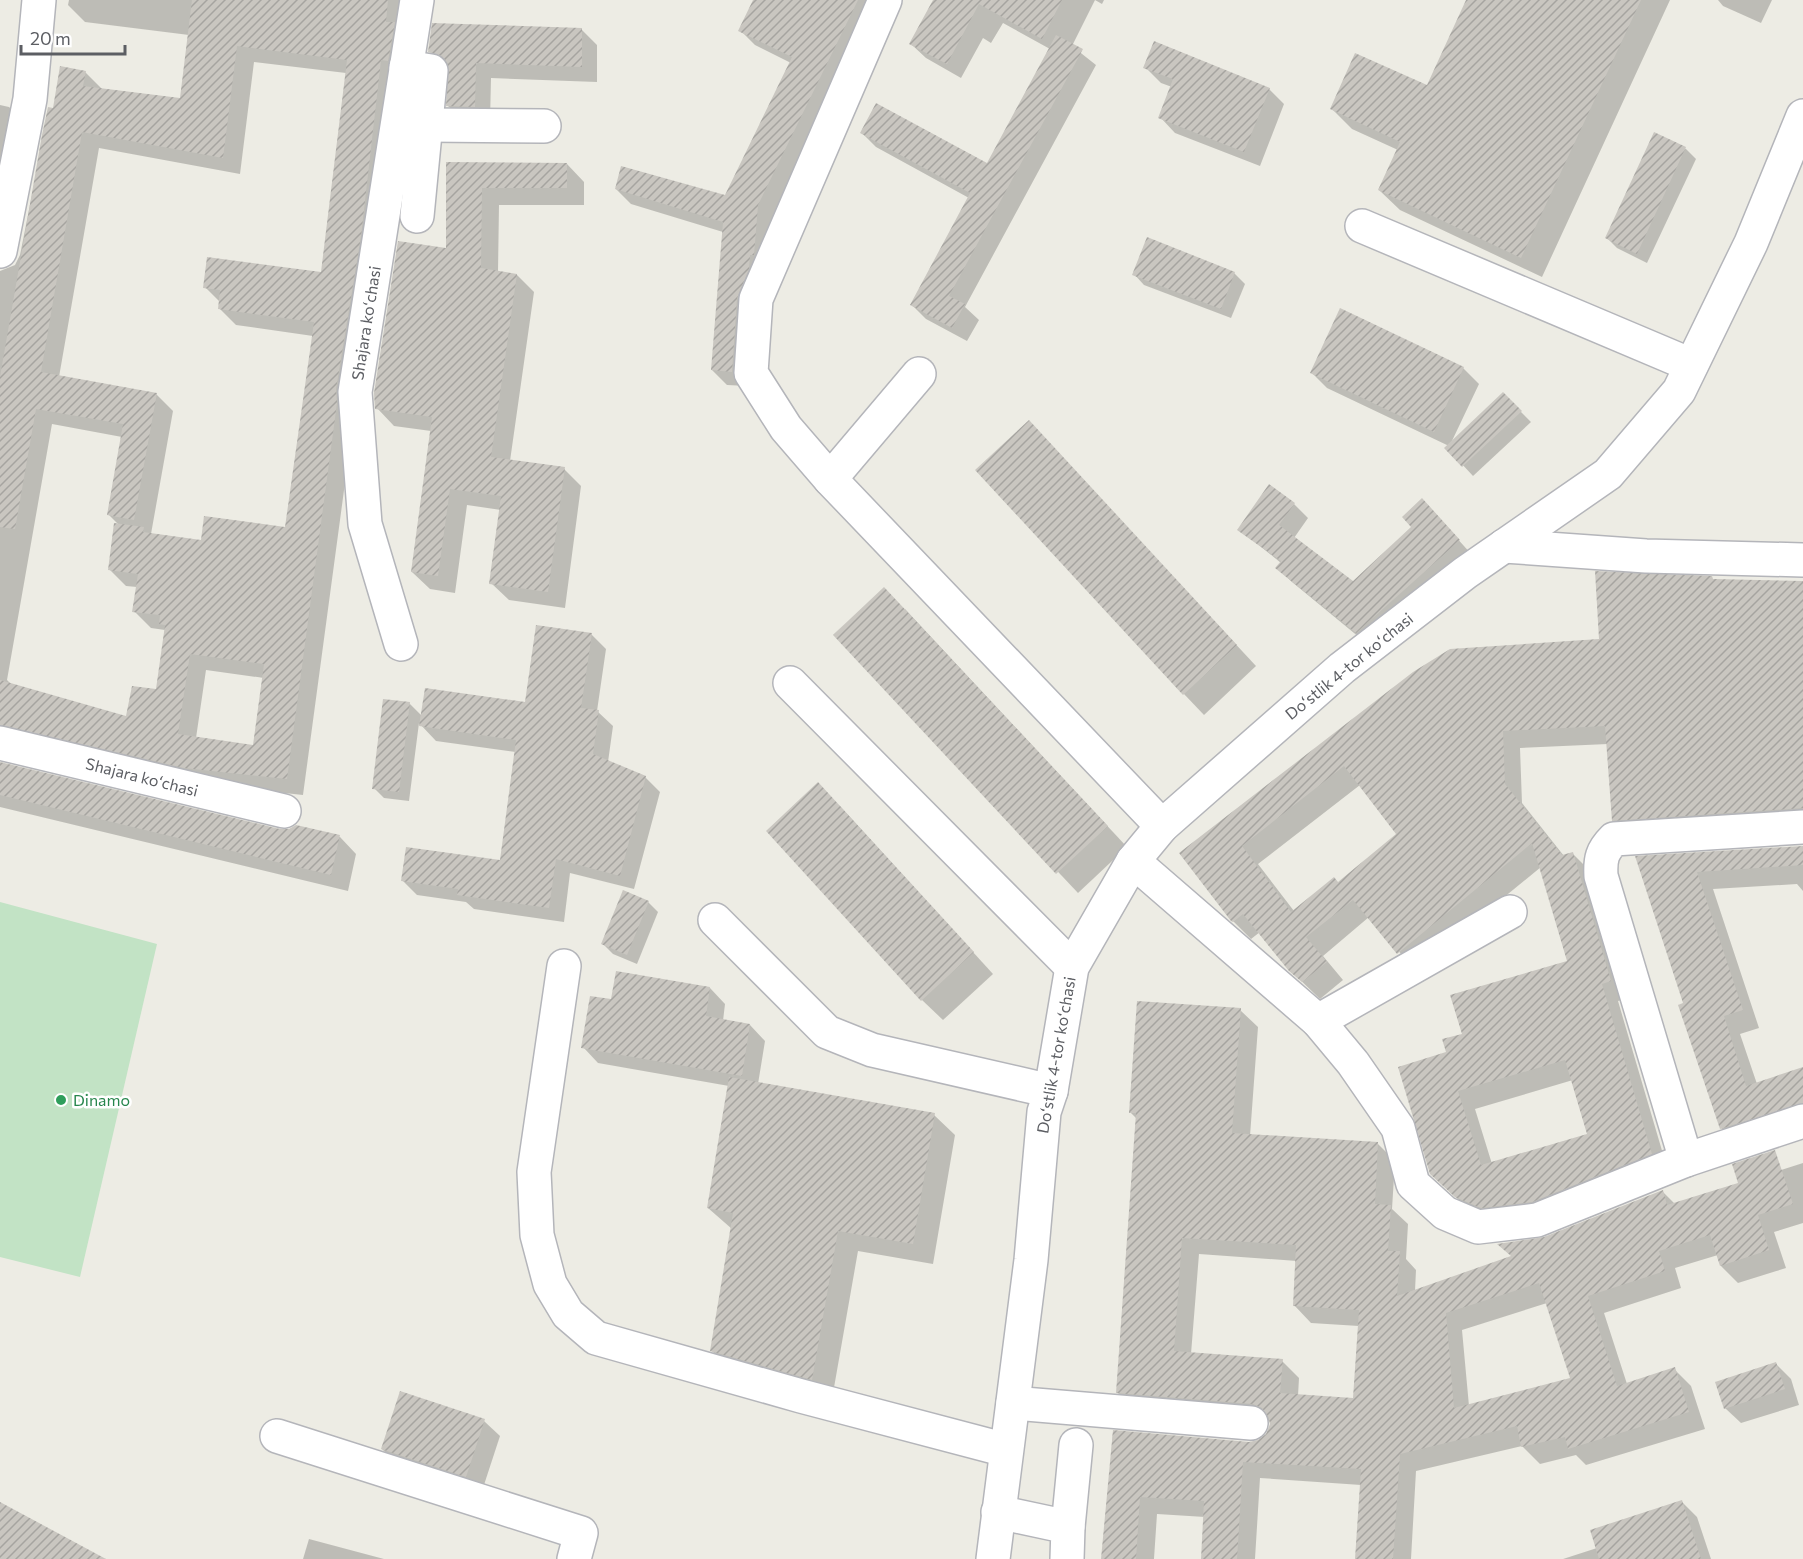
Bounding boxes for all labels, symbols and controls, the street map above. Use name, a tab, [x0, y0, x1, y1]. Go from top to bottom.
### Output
scale bar	[21, 18, 124, 56]
text: 20 m	[30, 27, 71, 49]
street label: Shajara koʻchasi	[347, 264, 384, 381]
street label: Doʻstlik 4-tor koʻchasi	[1281, 608, 1416, 723]
street label: Shajara koʻchasi	[84, 753, 200, 800]
street label: Doʻstlik 4-tor koʻchasi	[1032, 975, 1079, 1135]
place label: Dinamo	[73, 1090, 130, 1109]
marker: Dinamo	[54, 1093, 68, 1107]

